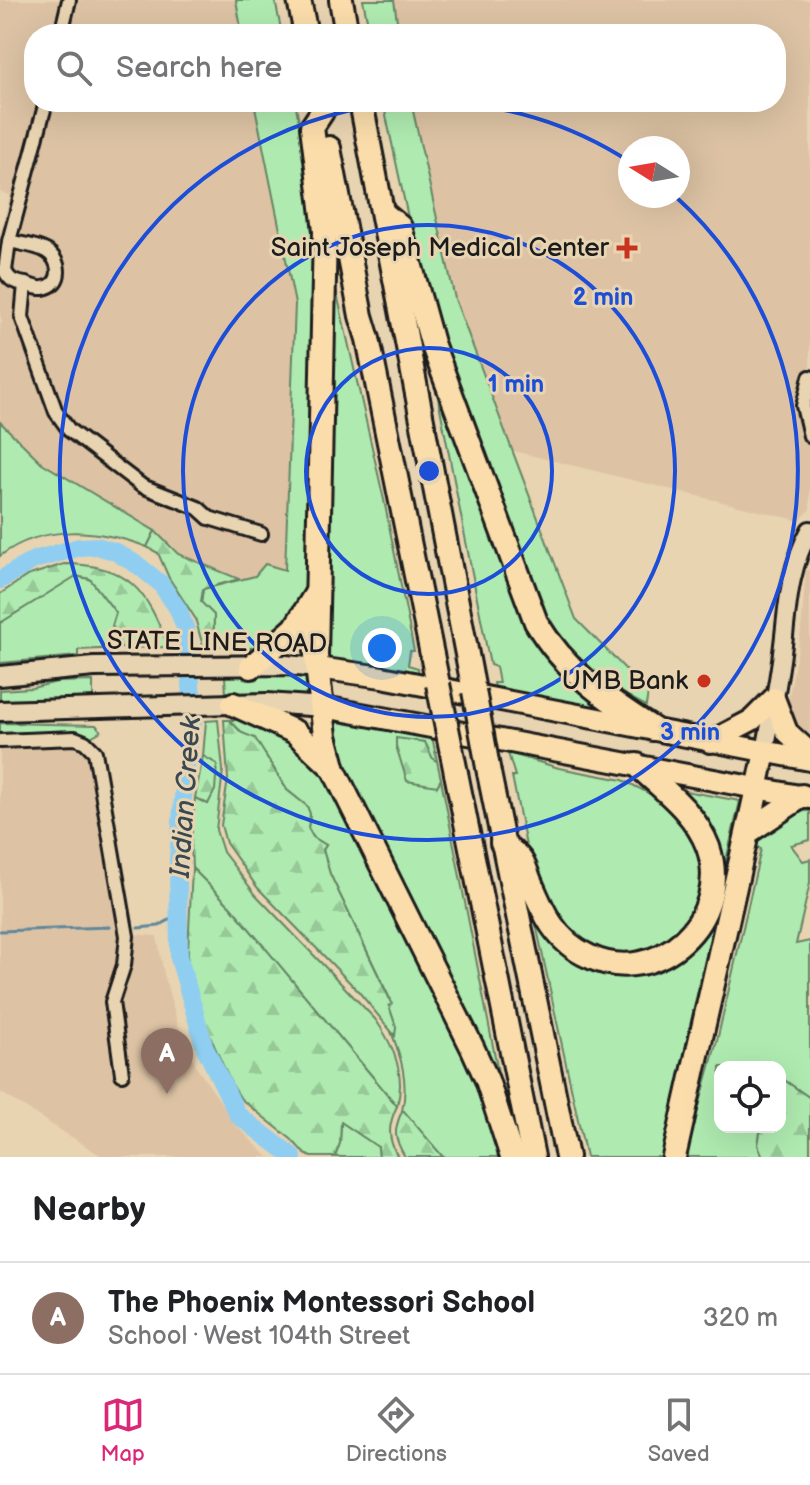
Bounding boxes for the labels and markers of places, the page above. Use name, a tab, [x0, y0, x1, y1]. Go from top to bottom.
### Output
place label: Saint Joseph Medical Center	[271, 233, 610, 264]
marker: Saint Joseph Medical Center	[616, 237, 638, 259]
centre of rings	[415, 457, 443, 485]
place label: UMB Bank	[562, 666, 688, 697]
marker: UMB Bank	[695, 672, 713, 690]
pin: A	[141, 1028, 193, 1094]

